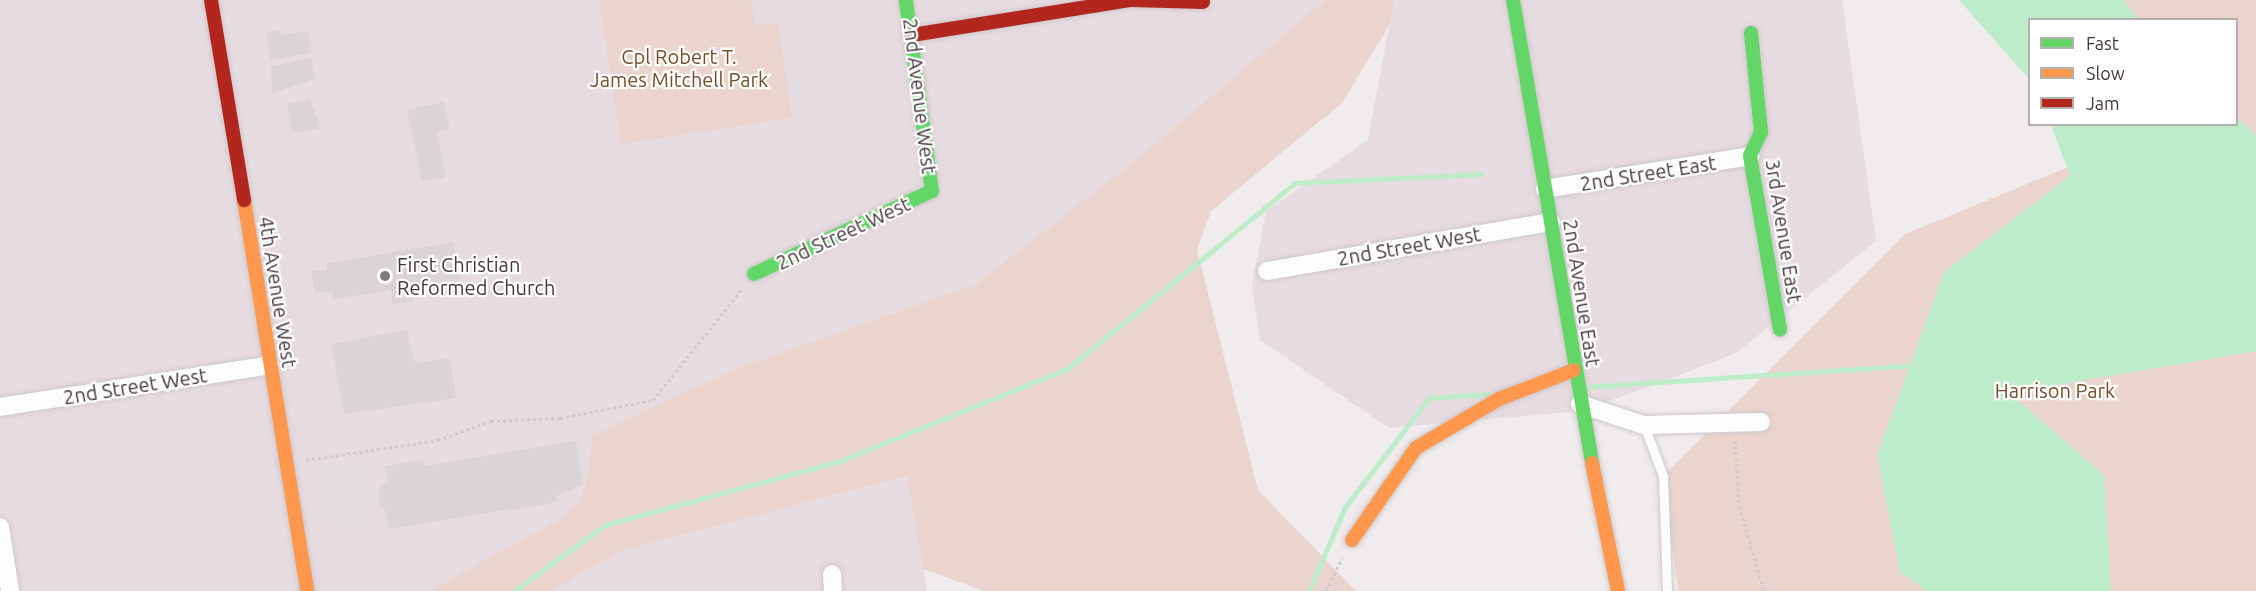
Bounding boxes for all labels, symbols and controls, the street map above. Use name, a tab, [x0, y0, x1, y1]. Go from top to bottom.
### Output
street label: 2nd Avenue West	[899, 17, 941, 175]
legend	[2028, 18, 2238, 126]
text: Fast	[2086, 33, 2119, 53]
park label: Cpl Robert T. James Mitchell Park	[590, 44, 768, 91]
text: Slow	[2086, 63, 2125, 83]
text: Jam	[2086, 93, 2120, 113]
street label: 2nd Street East	[1578, 150, 1718, 196]
street label: 3rd Avenue East	[1761, 157, 1807, 305]
street label: 2nd Street West	[772, 191, 914, 275]
street label: 4th Avenue West	[254, 215, 302, 369]
street label: 2nd Avenue East	[1558, 218, 1606, 368]
street label: 2nd Street West	[1335, 222, 1483, 270]
place label: First Christian Reformed Church	[397, 252, 555, 299]
marker: First Christian Reformed Church	[378, 269, 392, 283]
street label: 2nd Street West	[61, 363, 209, 409]
park label: Harrison Park	[1995, 378, 2115, 402]

